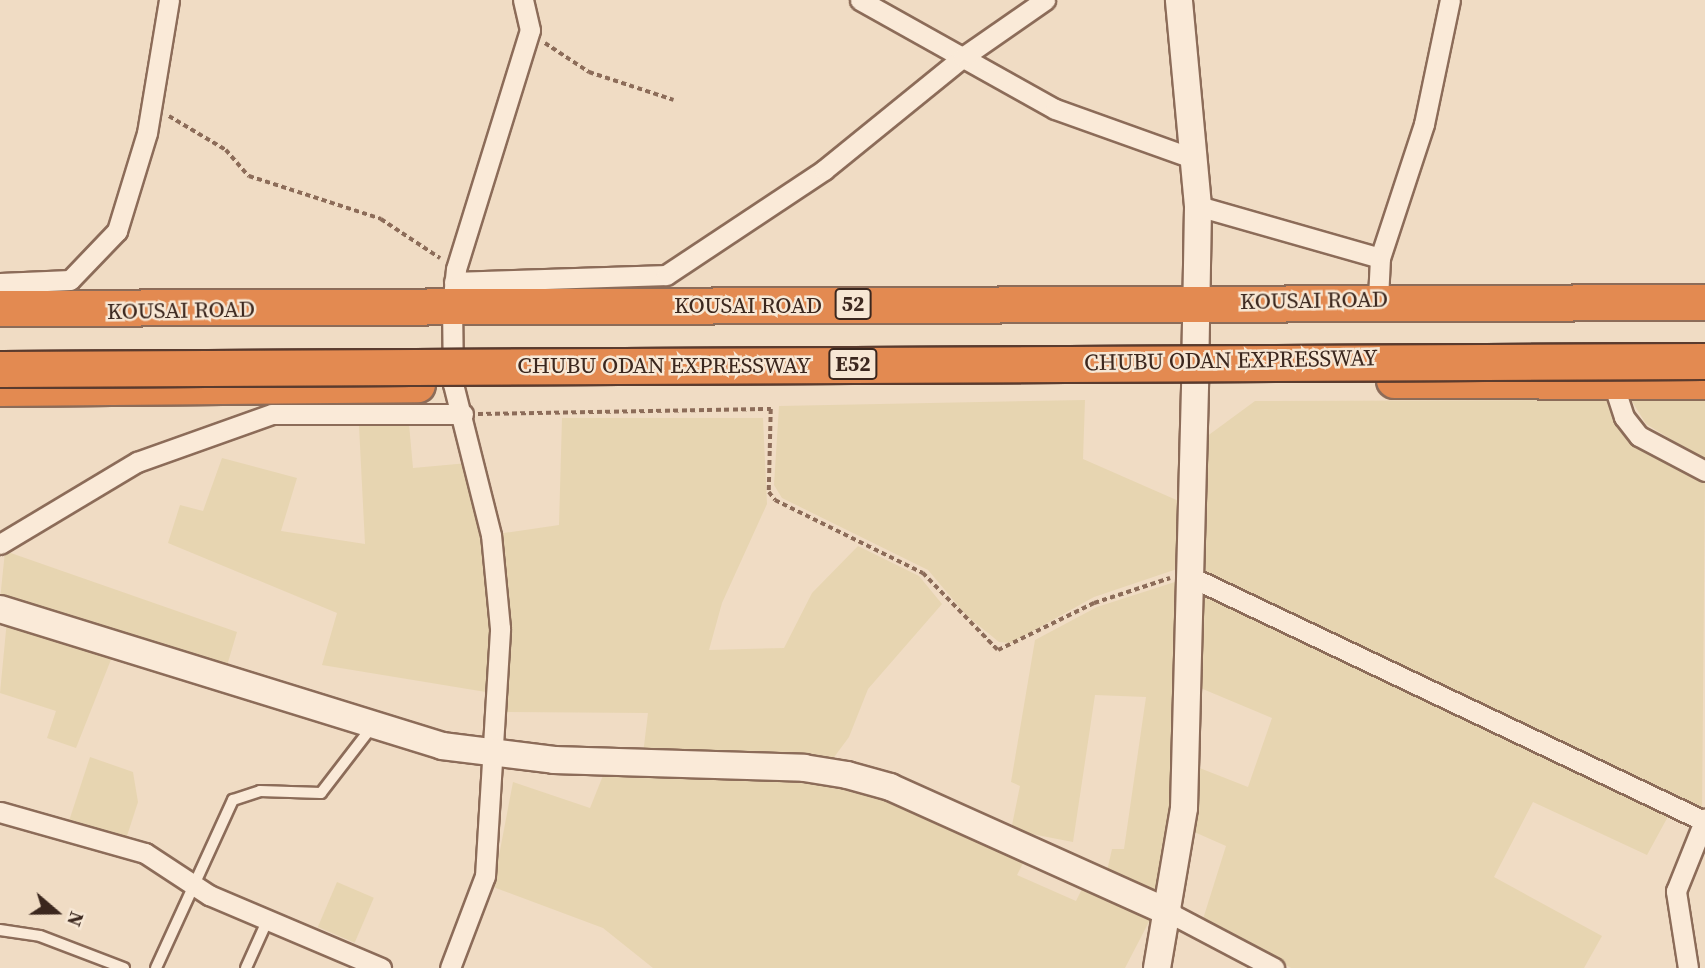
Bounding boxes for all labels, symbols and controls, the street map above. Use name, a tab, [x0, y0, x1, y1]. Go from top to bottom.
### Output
street label: KOUSAI ROAD	[1240, 285, 1388, 315]
road number: 52	[834, 286, 872, 322]
street label: KOUSAI ROAD	[674, 291, 822, 319]
street label: KOUSAI ROAD	[107, 295, 255, 325]
street label: CHUBU ODAN EXPRESSWAY	[1084, 344, 1378, 376]
road number: E52	[827, 346, 879, 382]
street label: CHUBU ODAN EXPRESSWAY	[517, 351, 811, 379]
north arrow	[21, 877, 91, 947]
text: N	[61, 908, 90, 930]

